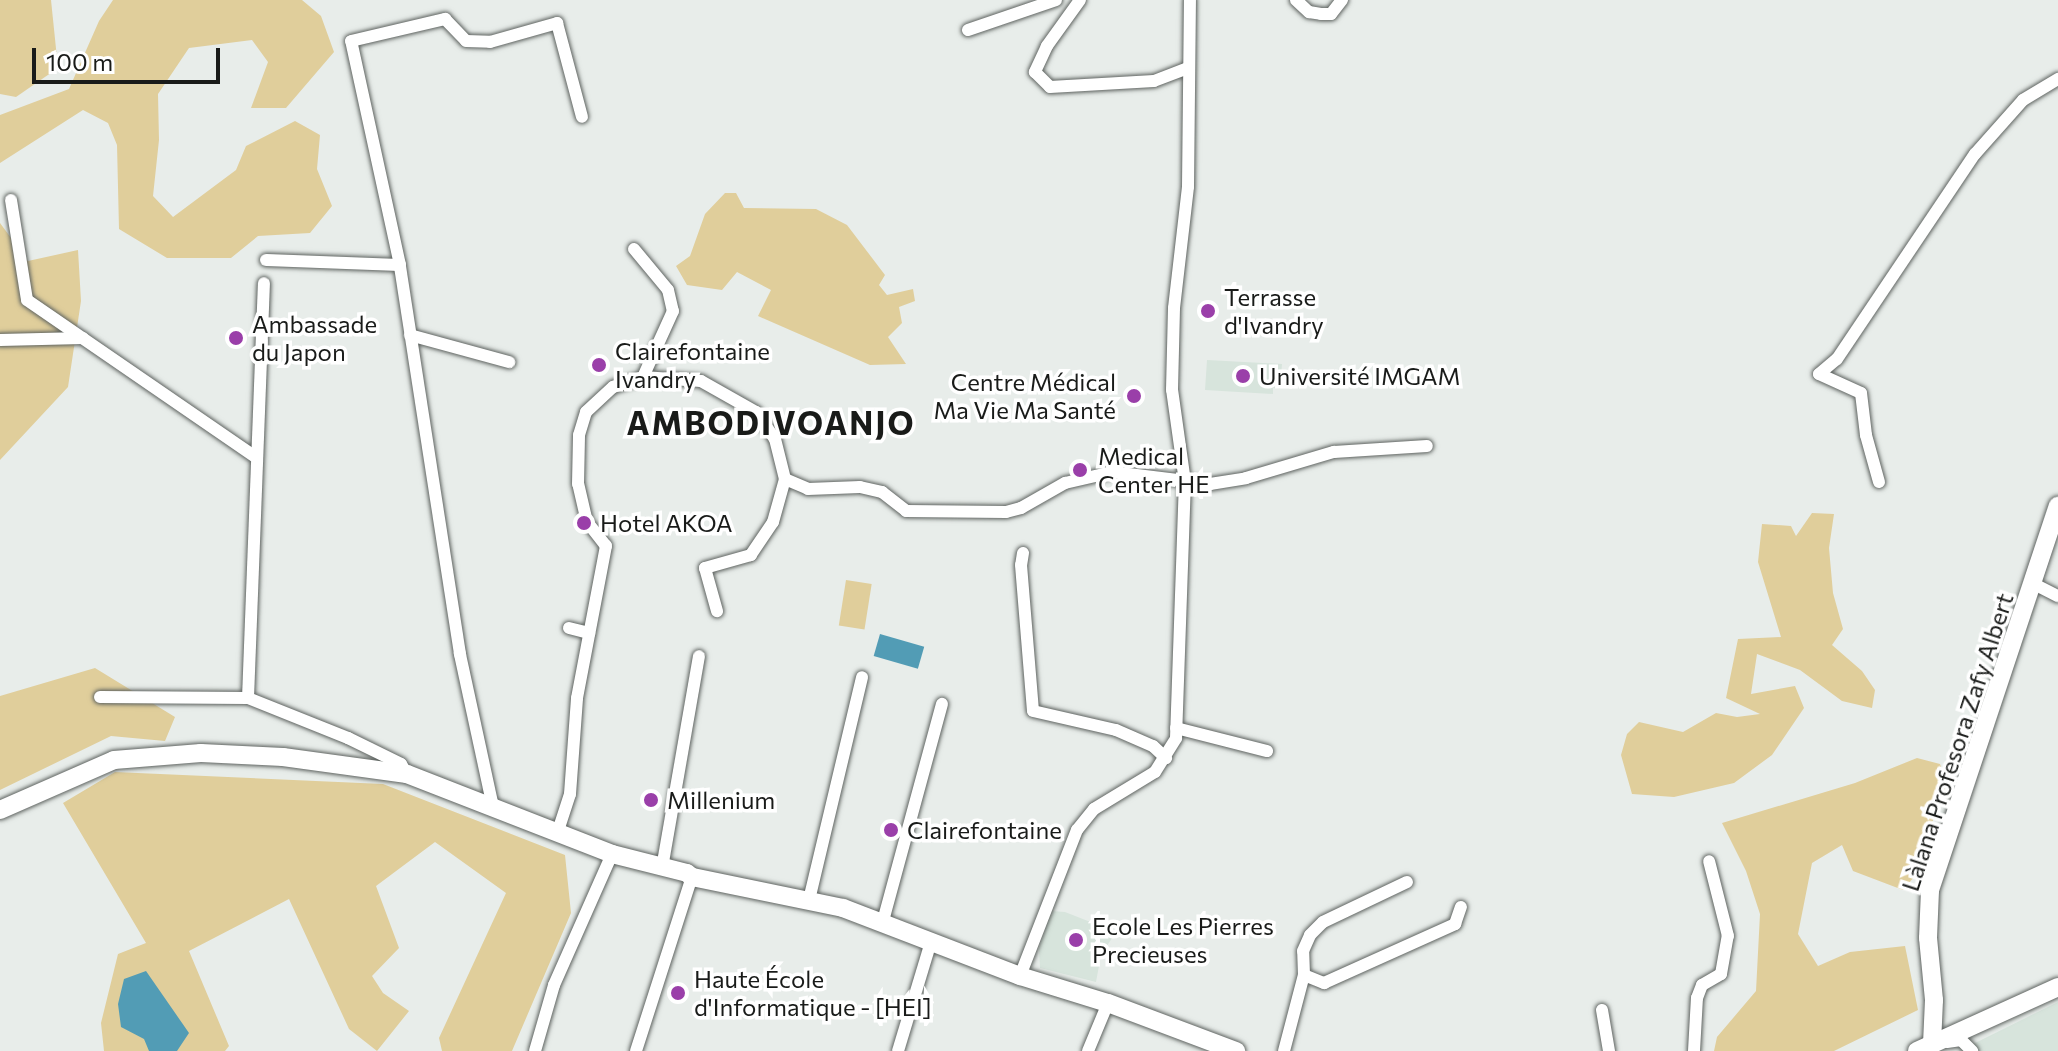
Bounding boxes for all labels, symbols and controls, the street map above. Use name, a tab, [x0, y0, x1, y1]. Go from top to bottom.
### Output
scale bar	[36, 32, 224, 82]
text: 100 m	[46, 47, 113, 76]
place label: Terrasse d'Ivandry	[1224, 283, 1324, 339]
marker: Terrasse d'Ivandry	[1199, 302, 1217, 320]
place label: Ambassade du Japon	[252, 310, 377, 366]
marker: Ambassade du Japon	[227, 329, 245, 347]
place label: Clairefontaine Ivandry	[615, 337, 770, 393]
marker: Clairefontaine Ivandry	[590, 356, 608, 374]
place label: Université IMGAM	[1259, 362, 1461, 390]
marker: Université IMGAM	[1234, 367, 1252, 385]
place label: Centre Médical Ma Vie Ma Santé	[934, 368, 1116, 424]
marker: Centre Médical Ma Vie Ma Santé	[1123, 385, 1145, 407]
district label: AMBODIVOANJO	[627, 403, 915, 441]
place label: Medical Center HE	[1098, 442, 1210, 498]
marker: Medical Center HE	[1069, 459, 1091, 481]
place label: Hotel AKOA	[600, 509, 732, 537]
marker: Hotel AKOA	[575, 514, 593, 532]
street label: Làlana Profesora Zafy Albert	[1895, 589, 2019, 895]
place label: Millenium	[667, 786, 775, 814]
marker: Millenium	[642, 791, 660, 809]
place label: Clairefontaine	[907, 816, 1062, 844]
marker: Clairefontaine	[882, 821, 900, 839]
place label: Ecole Les Pierres Precieuses	[1092, 912, 1274, 968]
marker: Ecole Les Pierres Precieuses	[1067, 931, 1085, 949]
place label: Haute École d'Informatique - [HEI]	[694, 965, 932, 1021]
marker: Haute École d'Informatique - [HEI]	[669, 984, 687, 1002]

